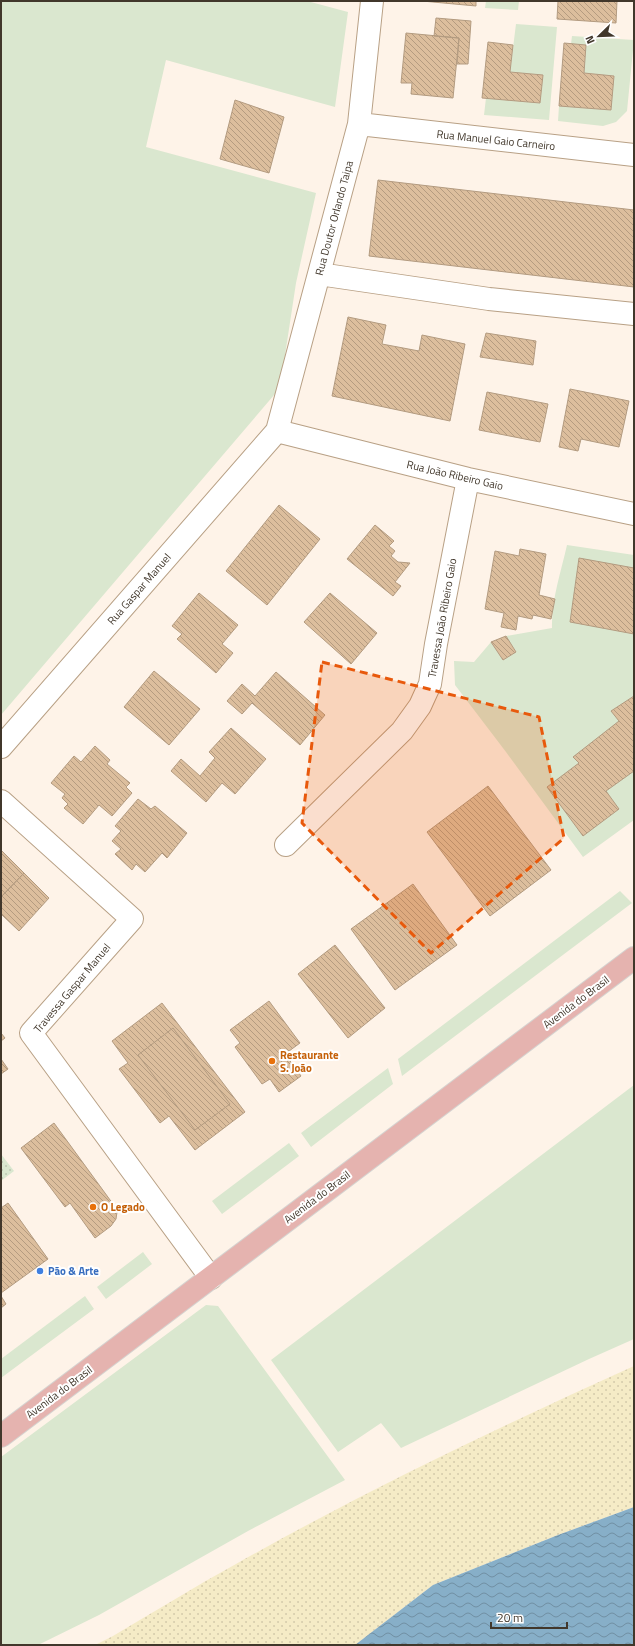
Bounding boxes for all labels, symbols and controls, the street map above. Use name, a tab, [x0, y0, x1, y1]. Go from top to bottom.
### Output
north arrow	[579, 16, 619, 56]
text: N	[581, 33, 599, 47]
street label: Rua Manuel Gaio Carneiro	[436, 126, 556, 154]
street label: Rua Doutor Orlando Taipa	[311, 158, 357, 277]
street label: Rua João Ribeiro Gaio	[405, 456, 505, 494]
street label: Rua Gaspar Manuel	[103, 550, 175, 628]
street label: Travessa João Ribeiro Gaio	[424, 557, 460, 679]
street label: Travessa Gaspar Manuel	[30, 940, 114, 1036]
street label: Avenida do Brasil	[539, 972, 613, 1032]
place label: Restaurante S. João	[280, 1047, 339, 1076]
marker: Restaurante S. João	[267, 1056, 277, 1066]
street label: Avenida do Brasil	[280, 1167, 354, 1227]
place label: O Legado	[101, 1199, 145, 1215]
marker: O Legado	[88, 1202, 98, 1212]
place label: Pão & Arte	[48, 1263, 99, 1279]
marker: Pão & Arte	[35, 1266, 45, 1276]
street label: Avenida do Brasil	[22, 1362, 96, 1422]
scale bar	[491, 1604, 567, 1630]
text: 20 m	[497, 1608, 523, 1627]

